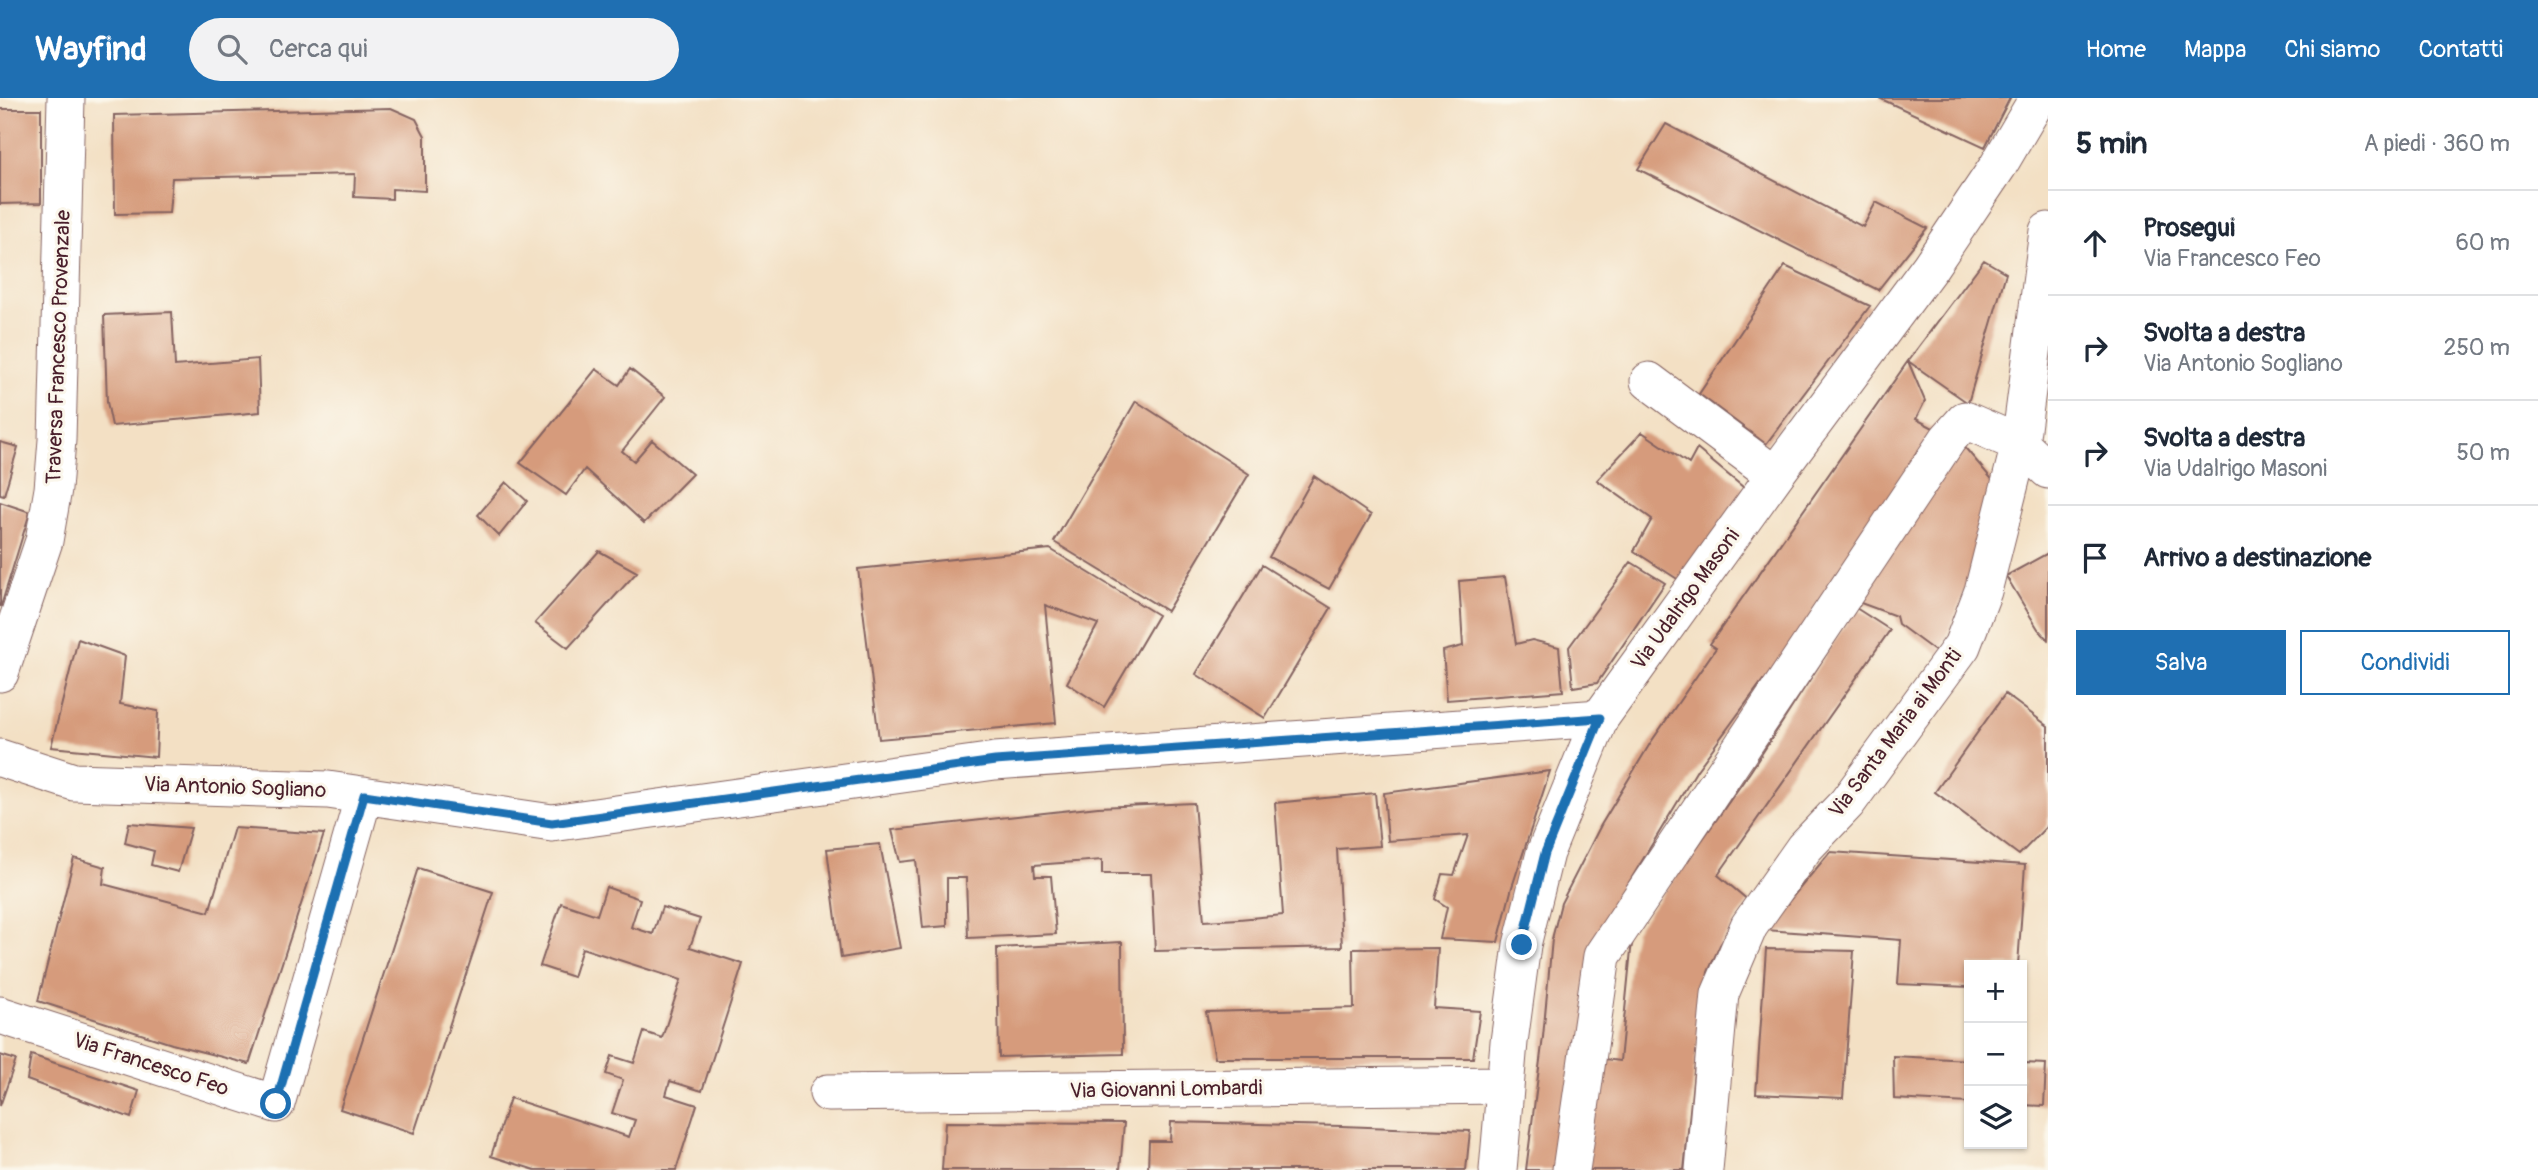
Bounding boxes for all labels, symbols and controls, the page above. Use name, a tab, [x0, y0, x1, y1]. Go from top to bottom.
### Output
search box	[189, 18, 679, 81]
text: Wayfind	[35, 29, 147, 70]
icon: search	[213, 30, 251, 68]
text: Cerca qui	[269, 33, 368, 65]
text: Home	[2086, 35, 2146, 64]
text: Mappa	[2184, 35, 2246, 64]
text: Chi siamo	[2284, 35, 2380, 64]
text: Contatti	[2418, 35, 2503, 64]
text: 5 min	[2076, 125, 2147, 162]
text: A piedi · 360 m	[2364, 129, 2510, 158]
street label: Traversa Francesco Provenzale	[40, 209, 77, 485]
text: Prosegui	[2143, 212, 2235, 244]
icon: ahead	[2076, 224, 2114, 262]
text: 60 m	[2455, 228, 2510, 257]
text: Via Francesco Feo	[2143, 244, 2321, 273]
text: Svolta a destra	[2143, 317, 2305, 349]
icon: right	[2076, 329, 2114, 367]
text: 250 m	[2444, 333, 2510, 362]
text: Via Antonio Sogliano	[2143, 349, 2343, 378]
text: Svolta a destra	[2143, 422, 2305, 454]
icon: right	[2076, 434, 2114, 472]
text: 50 m	[2456, 438, 2510, 467]
text: Via Udalrigo Masoni	[2143, 454, 2327, 483]
street label: Via Udalrigo Masoni	[1625, 523, 1746, 675]
icon: arrive	[2076, 539, 2114, 577]
text: Arrivo a destinazione	[2143, 542, 2371, 574]
button: Salva	[2076, 630, 2286, 695]
button: Condividi	[2300, 630, 2510, 695]
street label: Via Santa Maria ai Monti	[1823, 643, 1968, 823]
street label: Via Antonio Sogliano	[143, 771, 327, 804]
route end	[1506, 929, 1537, 960]
map controls	[1964, 960, 2027, 1149]
button: +	[1964, 960, 2027, 1023]
button: −	[1964, 1023, 2027, 1086]
street label: Via Francesco Feo	[69, 1027, 232, 1102]
street label: Via Giovanni Lombardi	[1070, 1074, 1263, 1105]
button: layers	[1964, 1086, 2027, 1149]
route start	[260, 1088, 291, 1119]

